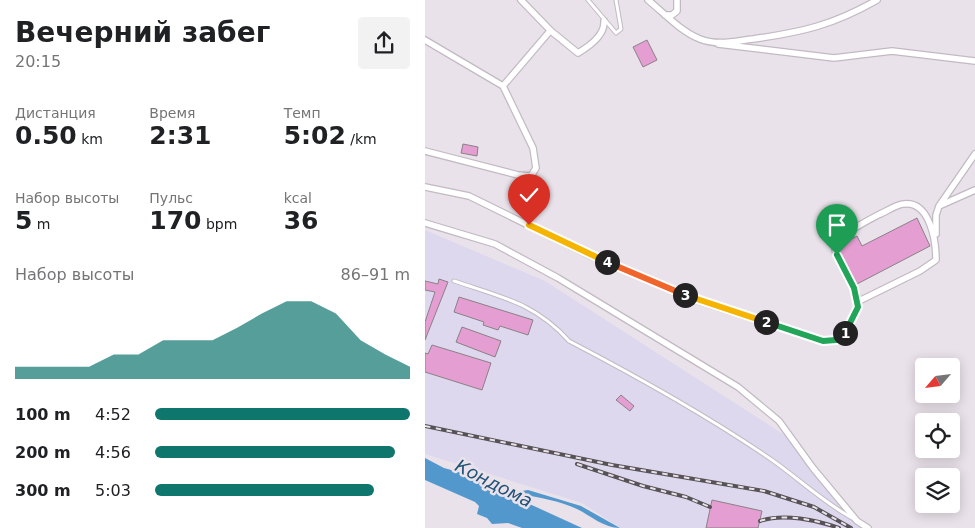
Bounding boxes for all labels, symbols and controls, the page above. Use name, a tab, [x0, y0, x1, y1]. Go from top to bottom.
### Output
text: Вечерний забег	[15, 16, 270, 49]
button: share	[358, 17, 410, 69]
text: 20:15	[15, 52, 61, 71]
text: Дистанция	[15, 105, 96, 121]
text: Время	[149, 105, 195, 121]
text: Темп	[284, 105, 321, 121]
text: 0.50	[15, 121, 77, 150]
text: 2:31	[149, 121, 212, 150]
text: 5:02	[284, 121, 346, 150]
text: km	[77, 131, 103, 147]
text: /km	[346, 131, 377, 147]
pin	[508, 174, 550, 225]
icon: check	[515, 181, 543, 209]
text: Набор высоты	[15, 190, 119, 206]
text: Пульс	[149, 190, 193, 206]
text: kcal	[284, 190, 312, 206]
pin	[816, 204, 858, 255]
text: 5	[15, 206, 32, 235]
text: 170	[149, 206, 202, 235]
text: 36	[284, 206, 318, 235]
icon: arrive	[823, 211, 851, 239]
text: m	[32, 216, 51, 232]
text: bpm	[202, 216, 237, 232]
pin: 4	[595, 250, 619, 274]
text: 4	[603, 254, 612, 270]
text: Набор высоты	[15, 265, 134, 284]
text: 86–91 m	[341, 265, 410, 284]
pin: 3	[673, 282, 697, 308]
text: 3	[681, 287, 690, 303]
pin: 2	[753, 310, 779, 334]
text: 2	[762, 314, 771, 330]
pin: 1	[833, 320, 857, 346]
text: 1	[841, 325, 850, 341]
north arrow	[915, 358, 960, 402]
map controls	[915, 358, 960, 513]
text: 100 m	[15, 405, 71, 424]
text: 4:52	[95, 405, 131, 424]
button: locate	[915, 413, 960, 458]
text: 200 m	[15, 443, 71, 462]
text: 4:56	[95, 443, 131, 462]
water label: Кондома	[452, 455, 536, 511]
button: layers	[915, 468, 960, 513]
text: 300 m	[15, 481, 71, 500]
text: 5:03	[95, 481, 131, 500]

